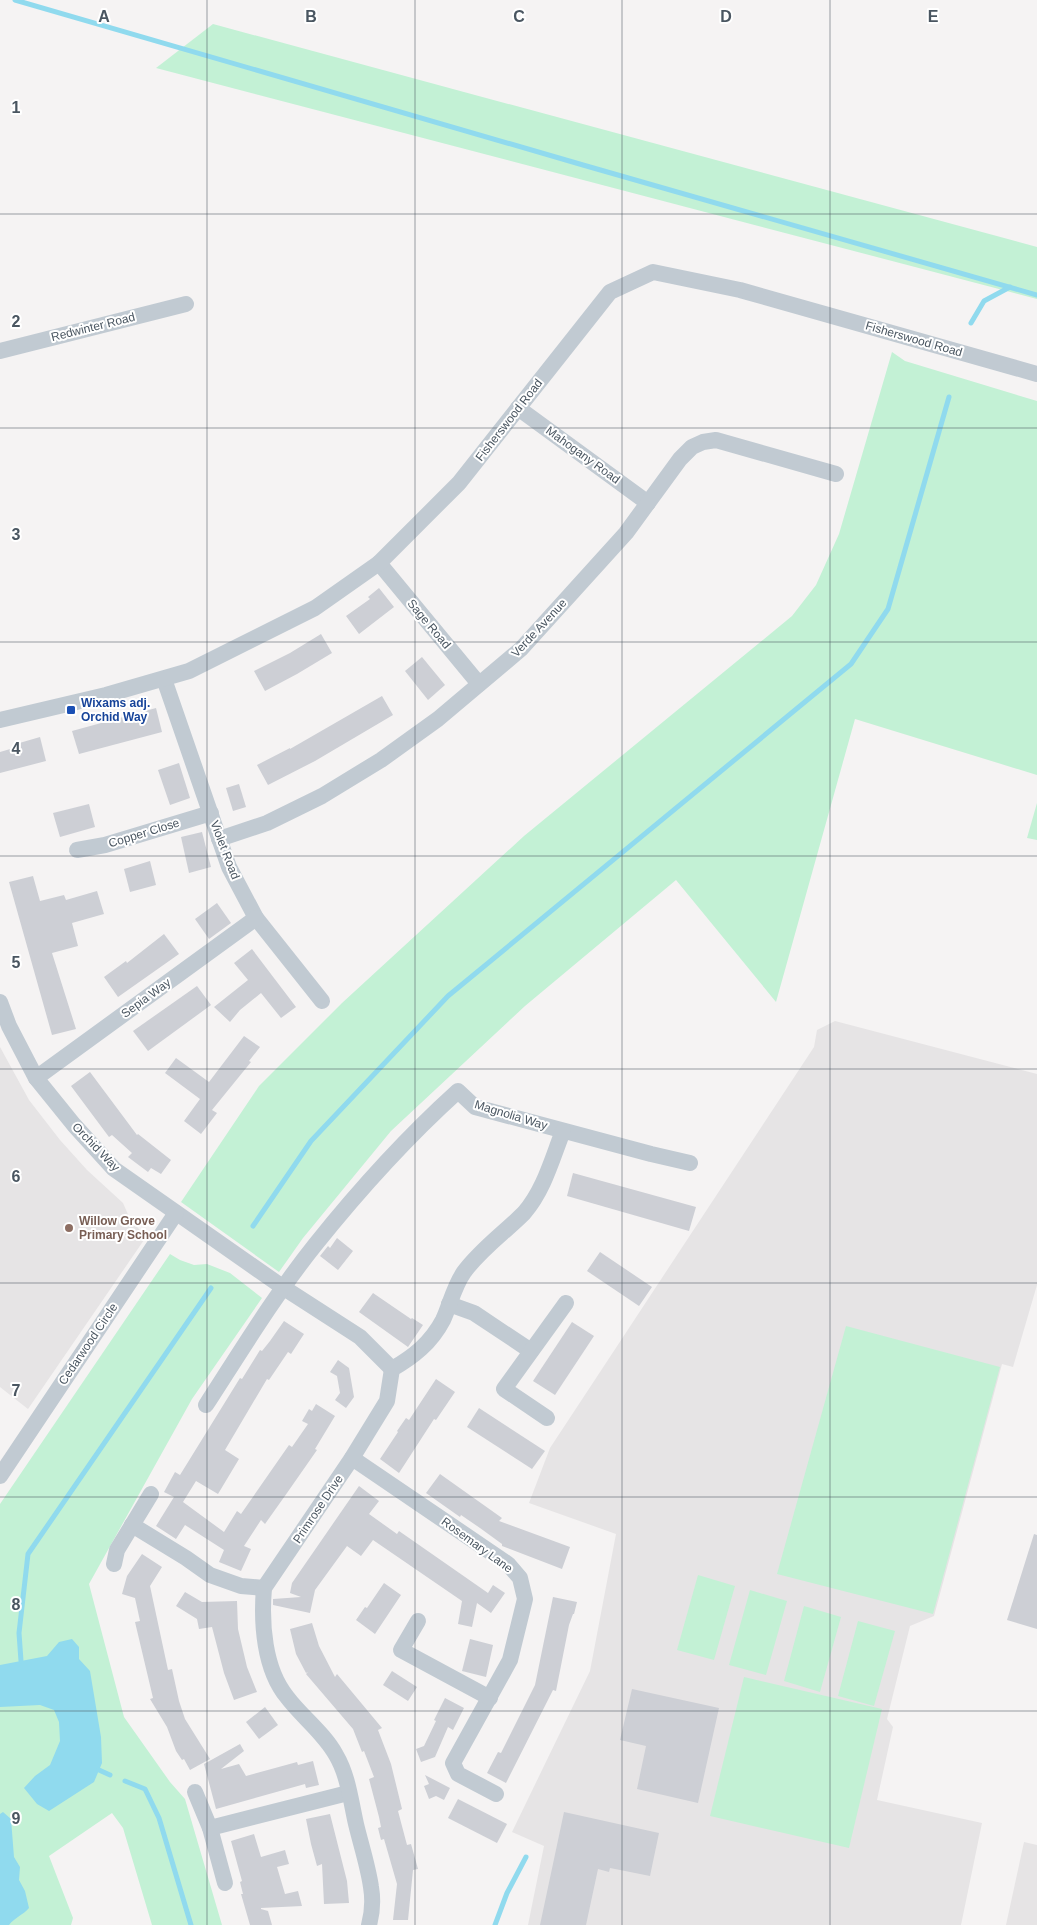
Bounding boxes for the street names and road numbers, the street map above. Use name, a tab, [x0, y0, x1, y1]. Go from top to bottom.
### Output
street label: Redwinter Road	[50, 310, 136, 344]
street label: Fisherswood Road	[864, 318, 964, 360]
street label: Fisherswood Road	[473, 376, 545, 464]
street label: Mahogany Road	[543, 423, 623, 487]
street label: Verde Avenue	[508, 596, 570, 660]
street label: Sage Road	[404, 597, 454, 651]
street label: Copper Close	[107, 815, 181, 850]
street label: Violet Road	[207, 819, 243, 881]
street label: Sepia Way	[119, 975, 173, 1021]
street label: Magnolia Way	[473, 1097, 549, 1133]
street label: Orchid Way	[69, 1120, 123, 1174]
street label: Cedarwood Circle	[56, 1300, 121, 1387]
street label: Primrose Drive	[290, 1472, 346, 1546]
street label: Rosemary Lane	[439, 1514, 516, 1576]

